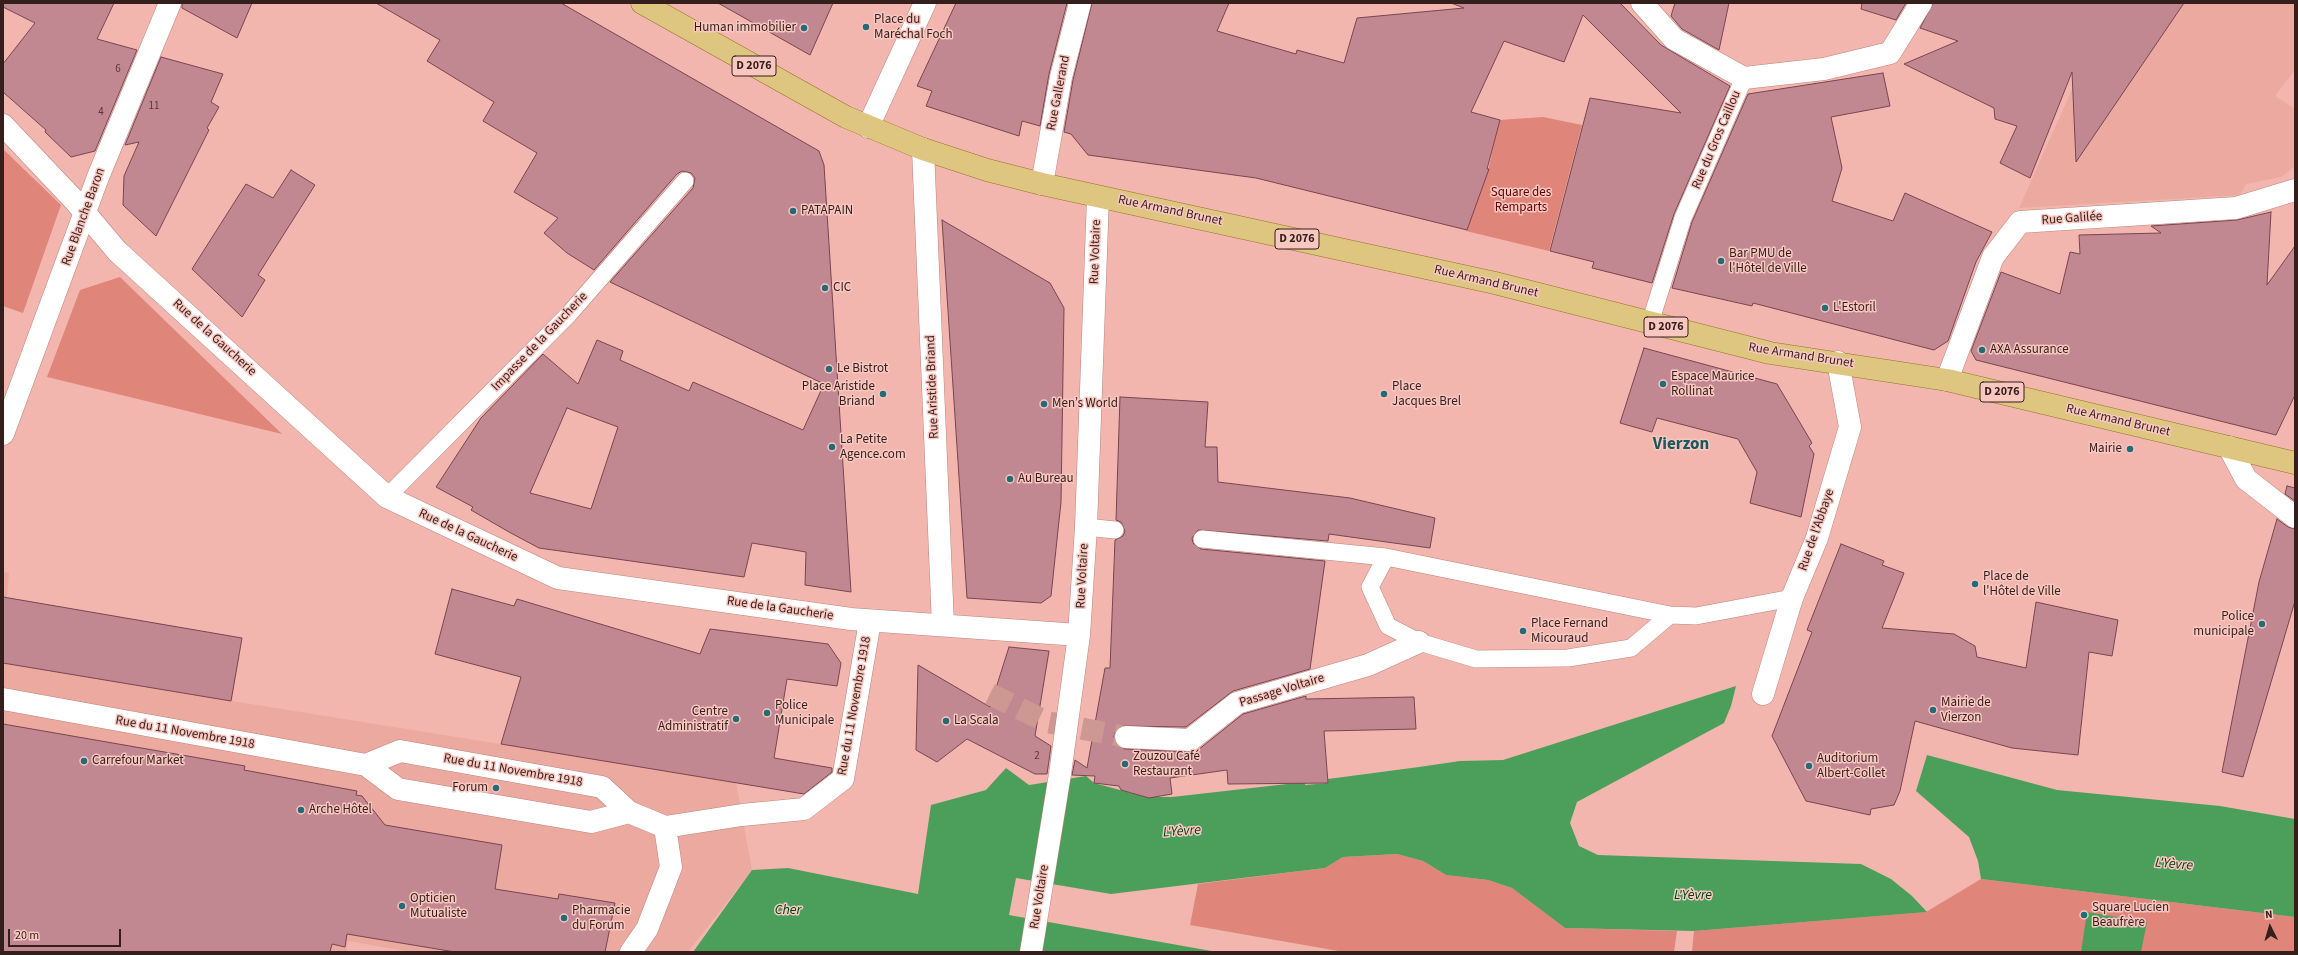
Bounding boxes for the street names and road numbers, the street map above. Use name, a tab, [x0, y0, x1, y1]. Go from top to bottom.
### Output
street label: Rue Gallerand	[1044, 54, 1074, 132]
road number: D 2076	[732, 56, 776, 76]
street label: Rue du Gros Caillou	[1689, 88, 1745, 192]
street label: Rue Blanche Baron	[59, 166, 109, 268]
street label: Rue Armand Brunet	[1116, 192, 1224, 230]
street label: Rue Galilée	[2041, 209, 2103, 229]
street label: Rue Voltaire	[1087, 219, 1105, 285]
road number: D 2076	[1275, 229, 1319, 249]
street label: Rue Armand Brunet	[1432, 262, 1540, 302]
street label: Impasse de la Gaucherie	[489, 289, 591, 395]
street label: Rue de la Gaucherie	[169, 296, 259, 380]
road number: D 2076	[1644, 317, 1688, 337]
street label: Rue Aristide Briand	[923, 335, 943, 439]
street label: Rue Armand Brunet	[1747, 340, 1855, 372]
road number: D 2076	[1980, 382, 2024, 402]
street label: Rue Armand Brunet	[2064, 401, 2172, 441]
street label: Rue de l'Abbaye	[1796, 487, 1838, 573]
street label: Rue de la Gaucherie	[416, 506, 520, 566]
street label: Rue Voltaire	[1074, 543, 1092, 609]
street label: Rue de la Gaucherie	[726, 594, 834, 624]
street label: Rue du 11 Novembre 1918	[835, 635, 875, 777]
street label: Passage Voltaire	[1238, 671, 1326, 711]
street label: Rue du 11 Novembre 1918	[114, 713, 256, 753]
street label: Rue du 11 Novembre 1918	[442, 751, 584, 791]
street label: Rue Voltaire	[1027, 864, 1053, 930]

